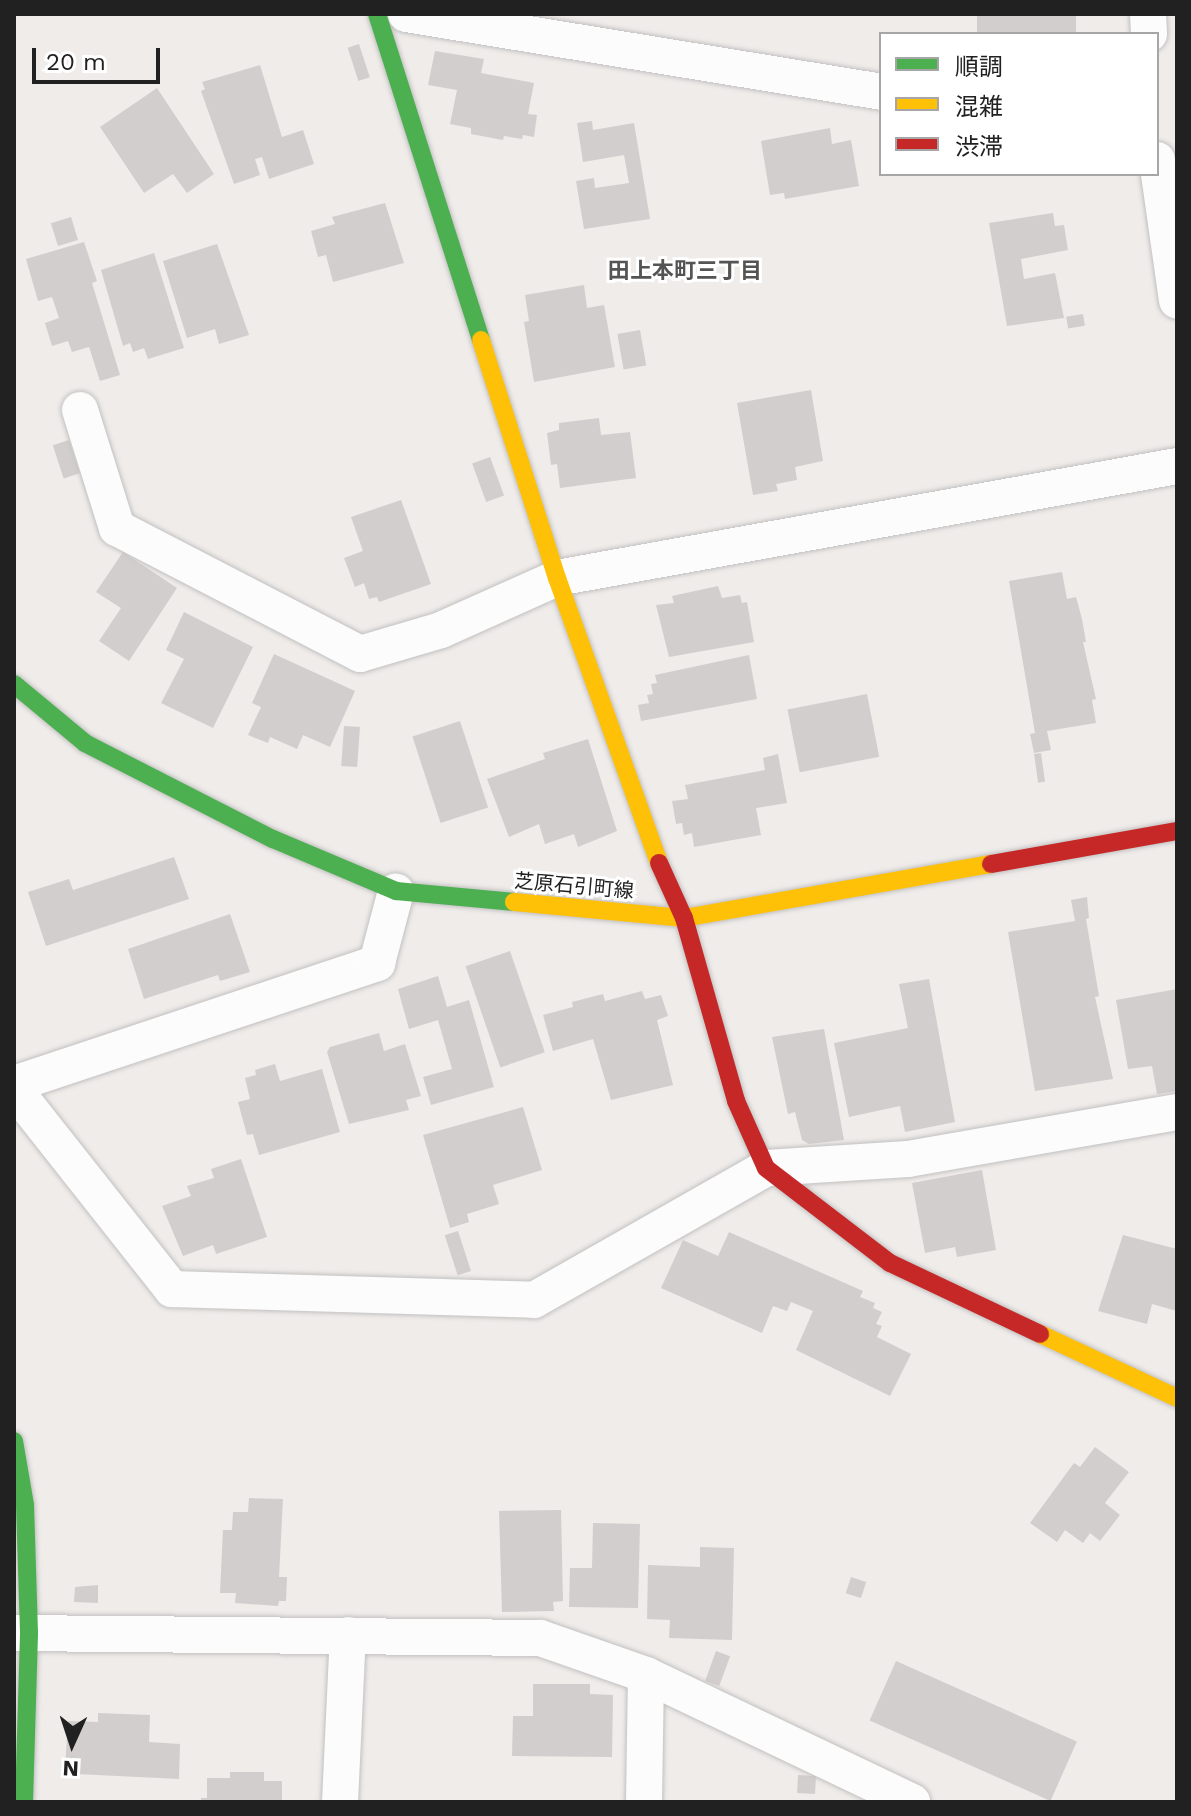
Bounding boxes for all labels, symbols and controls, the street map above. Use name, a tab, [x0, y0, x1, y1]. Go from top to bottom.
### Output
scale bar	[36, 32, 164, 82]
legend	[879, 32, 1159, 176]
text: 20 m	[46, 48, 106, 76]
text: 順調	[955, 53, 1003, 81]
text: 混雑	[955, 93, 1003, 121]
text: 渋滞	[955, 133, 1003, 161]
district label: 田上本町三丁目	[608, 258, 762, 284]
street label: 芝原石引町線	[513, 869, 635, 903]
north arrow	[32, 1704, 112, 1784]
text: N	[62, 1756, 80, 1781]

